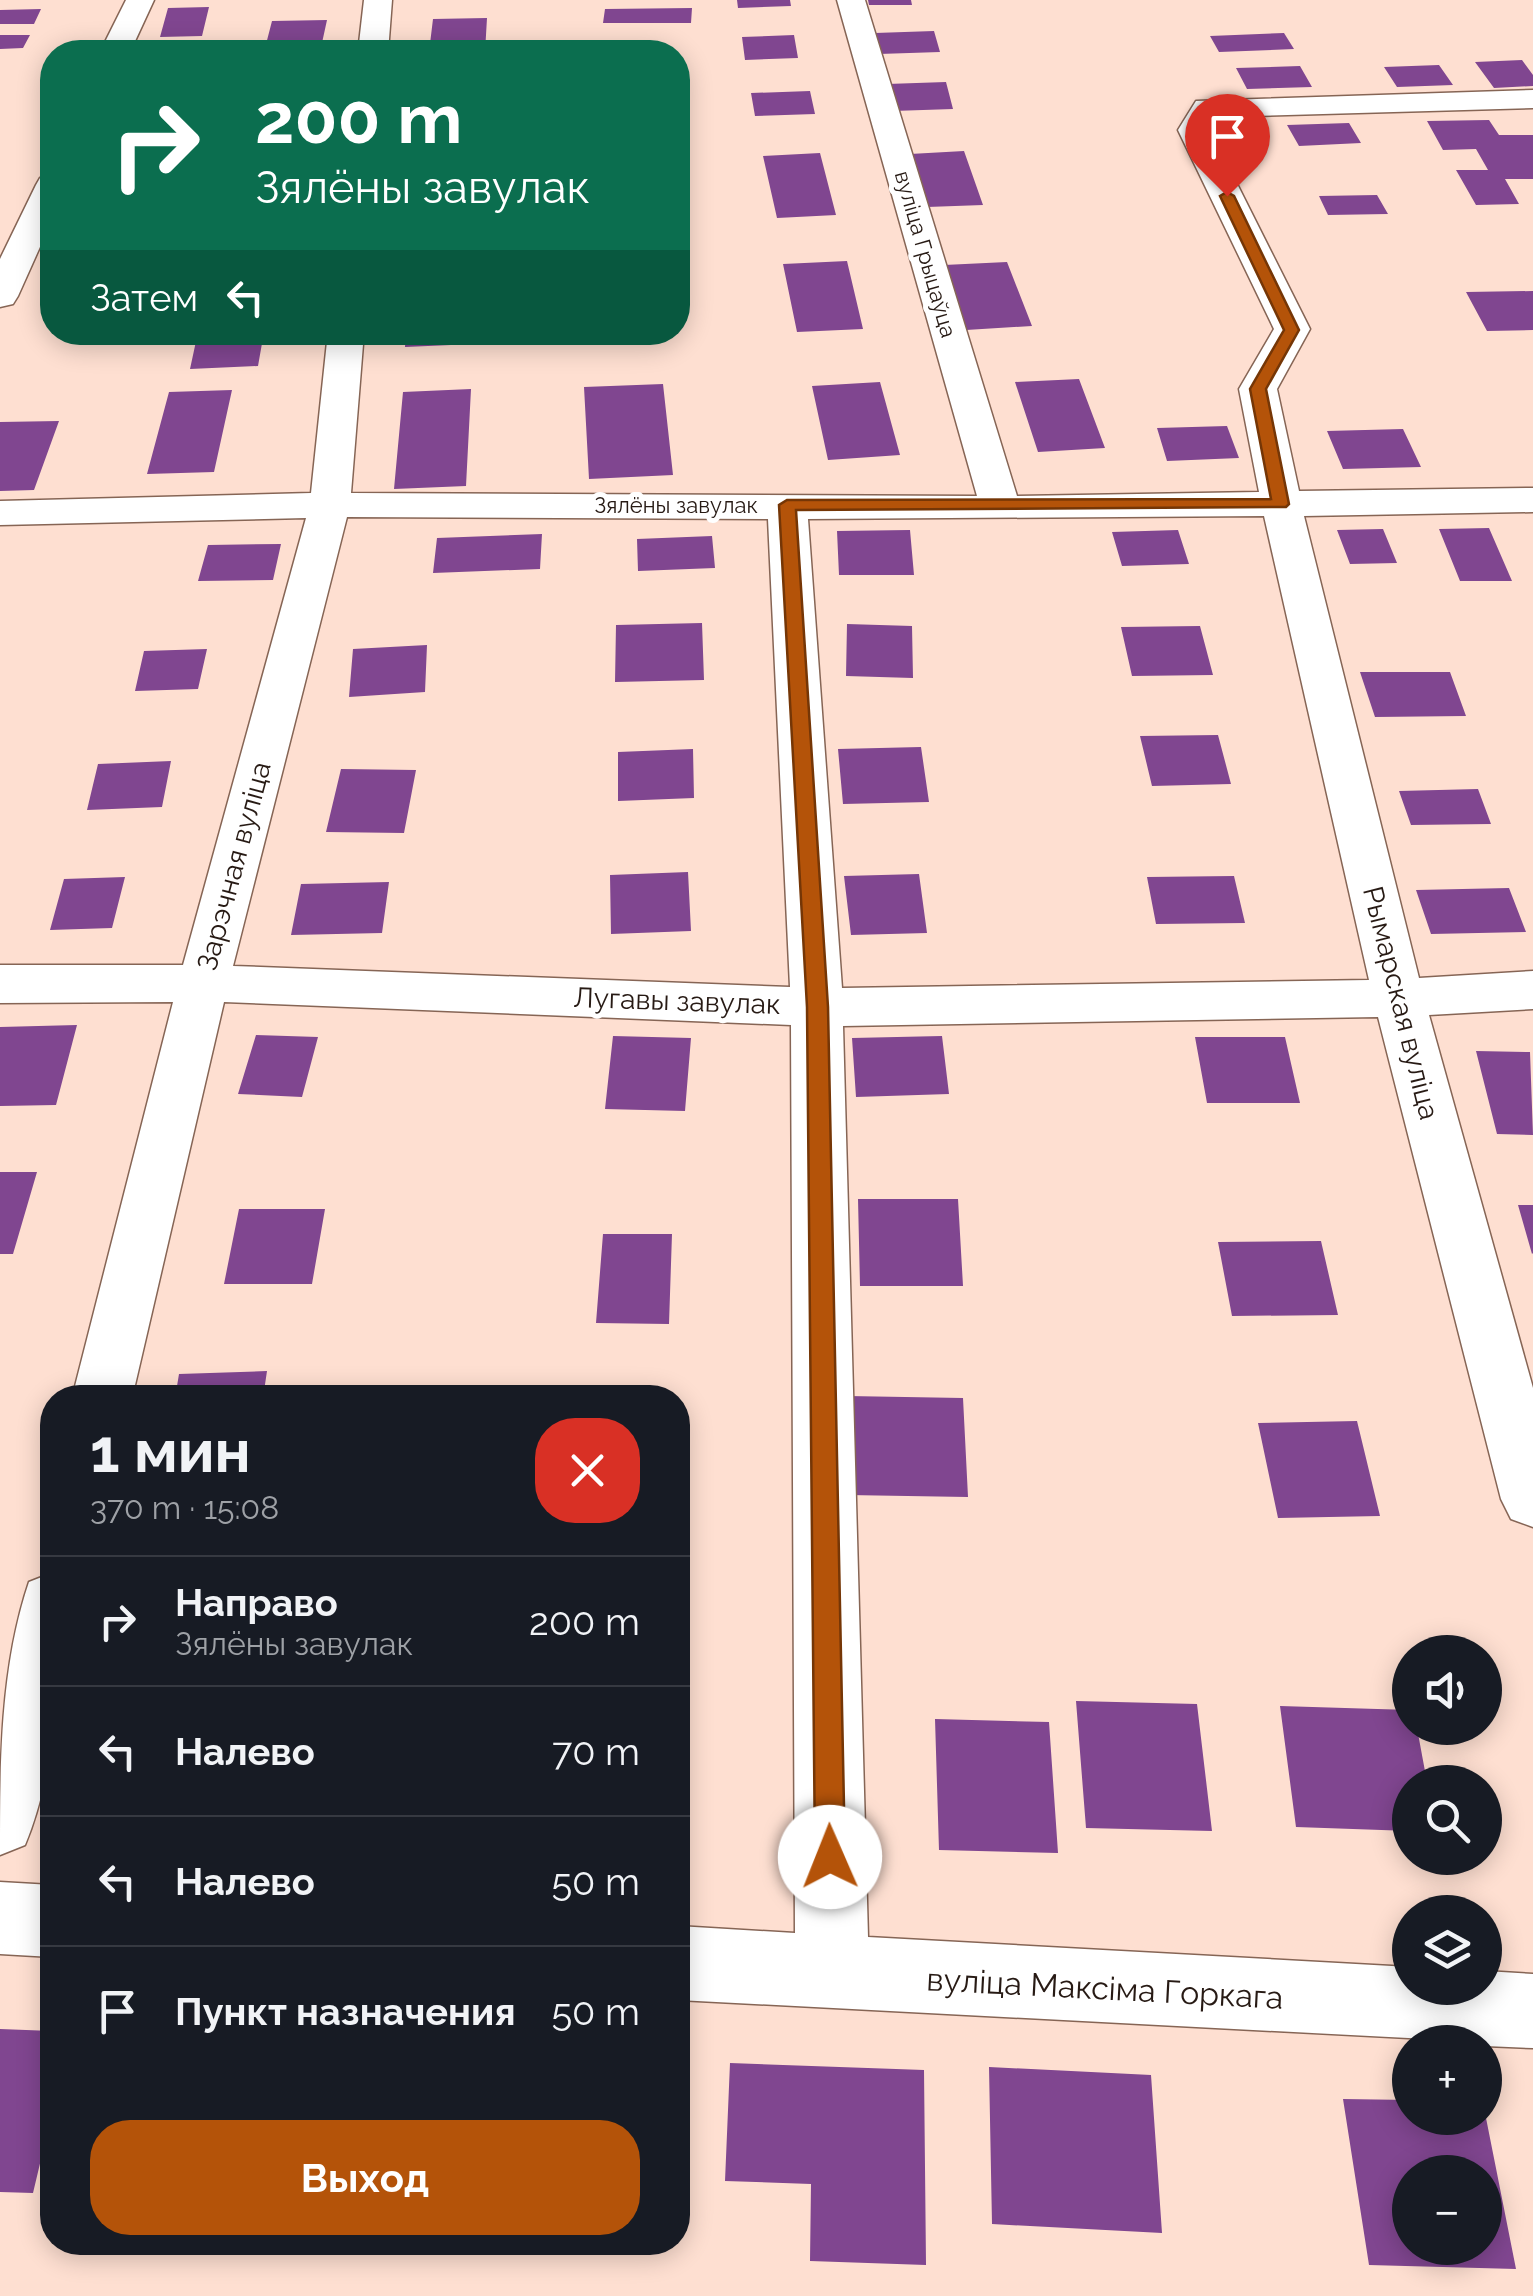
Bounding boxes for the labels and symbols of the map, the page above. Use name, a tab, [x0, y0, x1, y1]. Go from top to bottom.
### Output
pin	[1185, 94, 1270, 197]
street label: вуліца Грыцаўца	[890, 168, 962, 340]
street label: Зялёны завулак	[594, 492, 758, 518]
street label: Зарэчная вуліца	[190, 758, 278, 974]
street label: Рымарская вуліца	[1356, 883, 1446, 1123]
street label: Лугавы завулак	[573, 981, 781, 1021]
position arrow	[778, 1805, 882, 1909]
street label: вуліца Максіма Горкага	[926, 1960, 1284, 2016]

